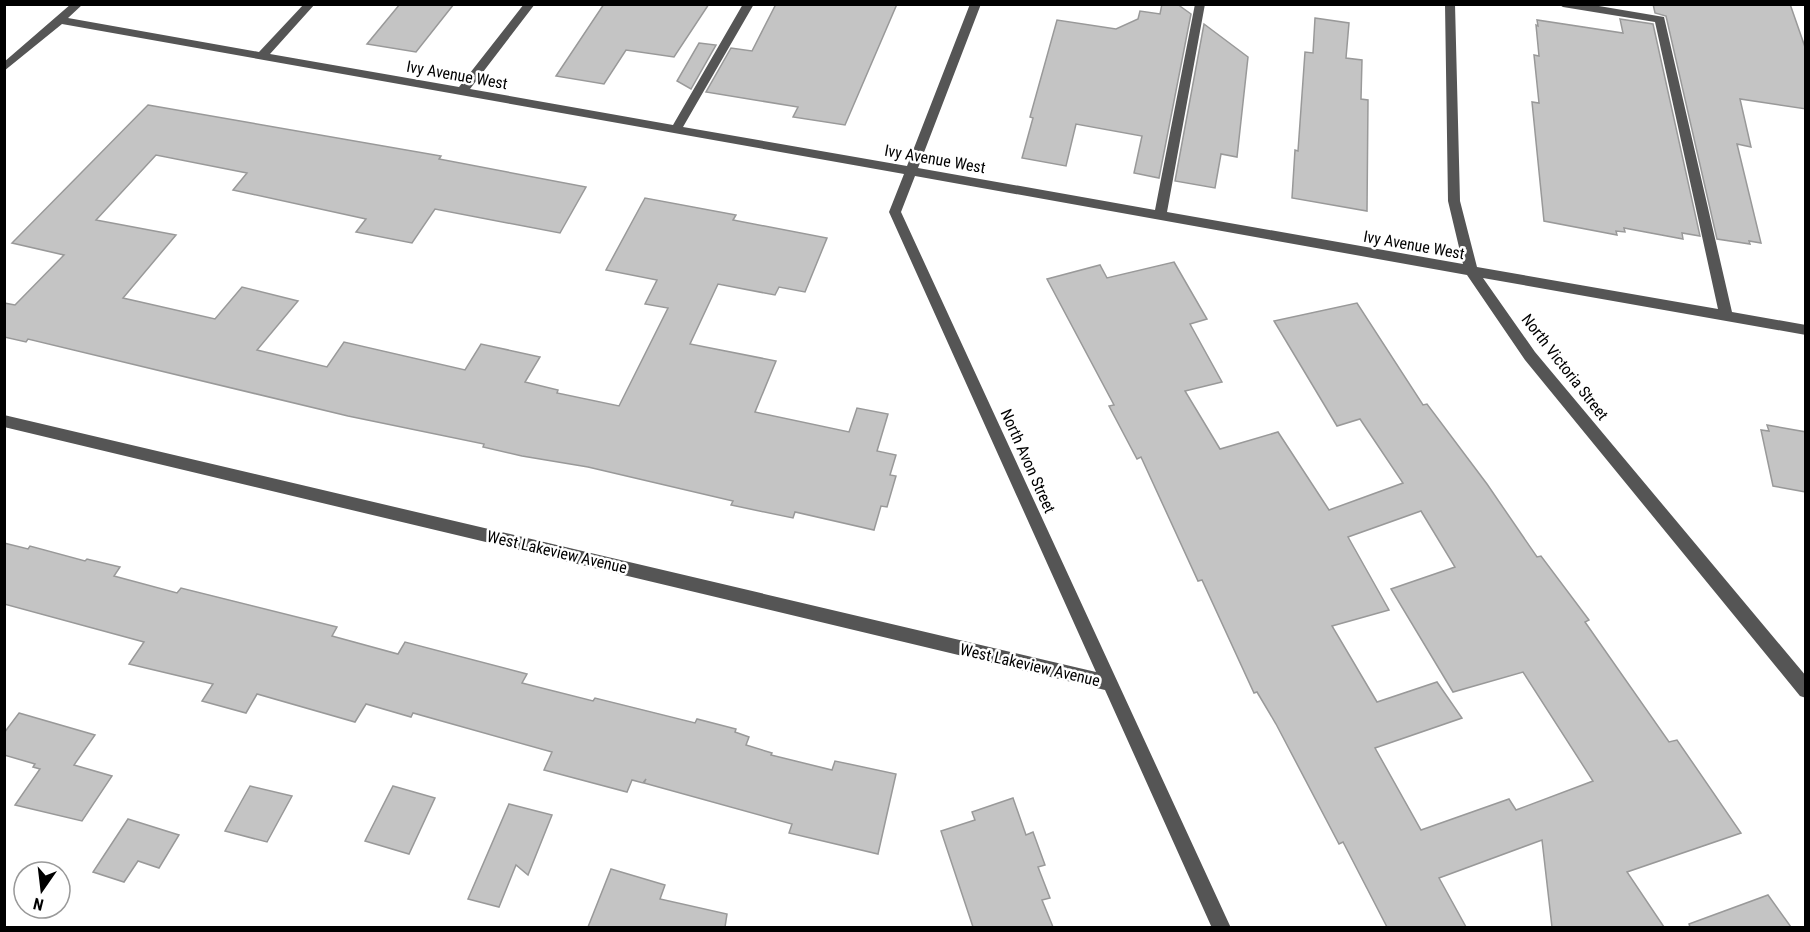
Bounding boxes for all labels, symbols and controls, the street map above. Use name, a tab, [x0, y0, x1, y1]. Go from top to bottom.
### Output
street label: Ivy Avenue West	[405, 57, 509, 93]
street label: Ivy Avenue West	[883, 141, 987, 177]
street label: Ivy Avenue West	[1362, 227, 1466, 263]
street label: North Victoria Street	[1518, 310, 1612, 424]
street label: North Avon Street	[997, 406, 1060, 516]
street label: West Lakeview Avenue	[485, 527, 629, 577]
street label: West Lakeview Avenue	[958, 640, 1102, 690]
north arrow	[12, 860, 72, 920]
text: N	[31, 894, 46, 914]

